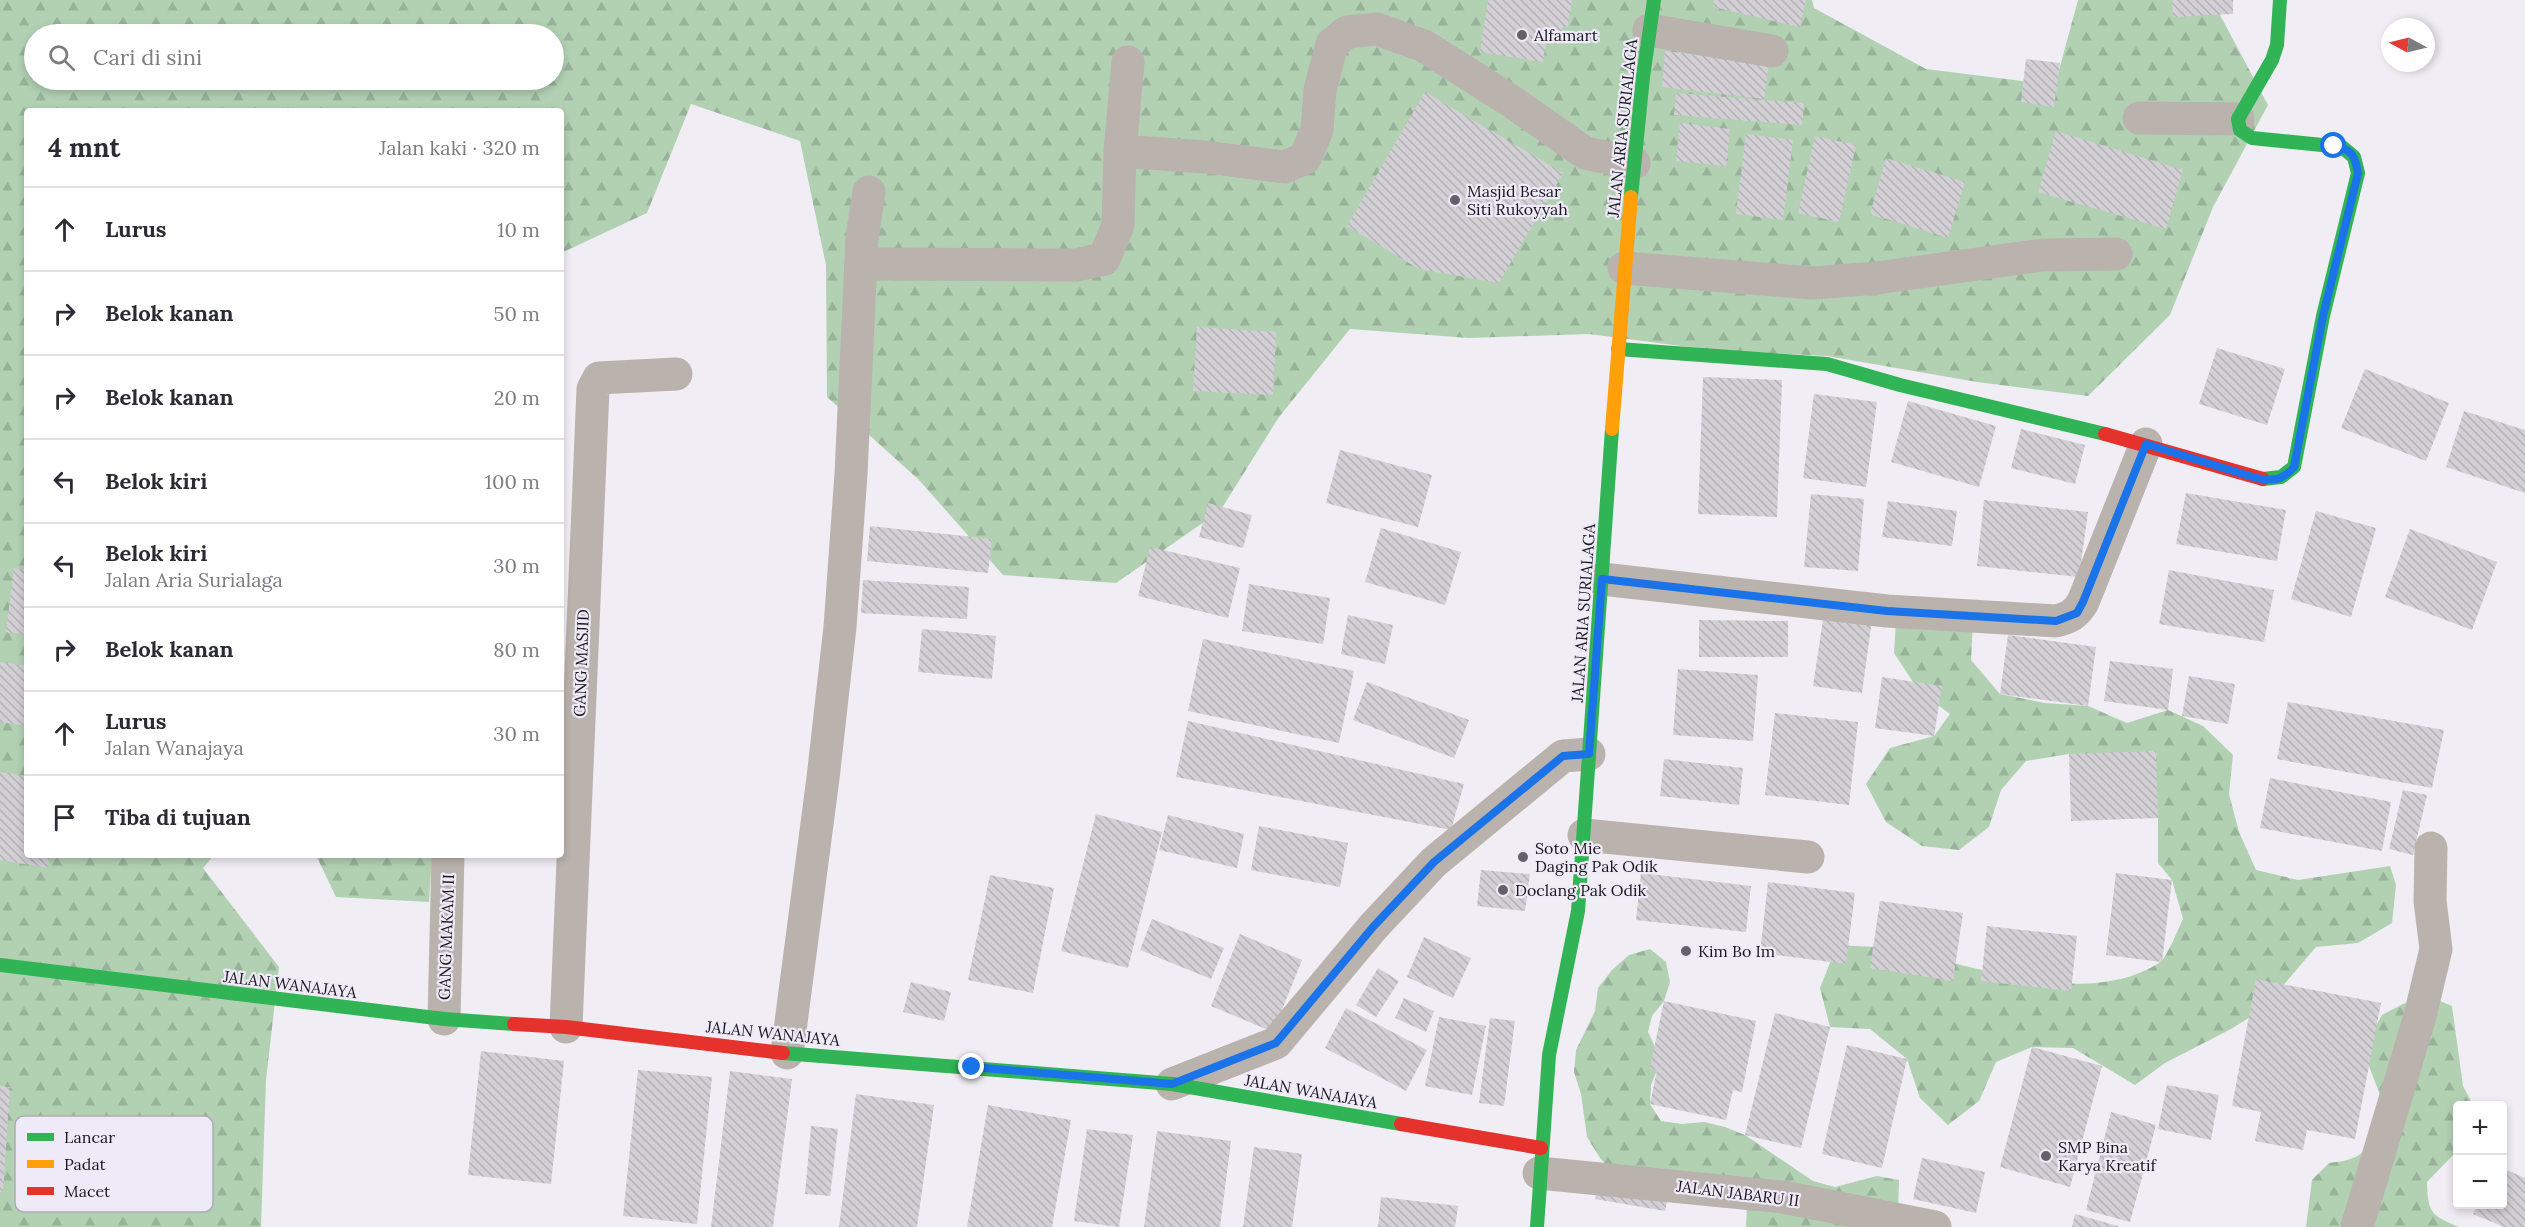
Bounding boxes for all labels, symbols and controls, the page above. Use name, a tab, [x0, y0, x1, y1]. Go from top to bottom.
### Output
north arrow	[2381, 18, 2435, 72]
search box	[24, 24, 564, 90]
place label: Alfamart	[1533, 25, 1599, 45]
marker: Alfamart	[1515, 28, 1529, 42]
street label: JALAN ARIA SURIALAGA	[1603, 37, 1641, 219]
icon: search	[45, 41, 78, 74]
text: Cari di sini	[93, 43, 202, 71]
text: 4 mnt	[48, 131, 120, 164]
route start	[2320, 132, 2346, 158]
text: Jalan kaki · 320 m	[379, 135, 540, 160]
place label: Masjid Besar Siti Rukoyyah	[1467, 181, 1568, 219]
marker: Masjid Besar Siti Rukoyyah	[1448, 193, 1462, 207]
icon: ahead	[48, 213, 81, 246]
text: Lurus	[105, 215, 167, 243]
text: 10 m	[497, 217, 540, 242]
icon: right	[48, 297, 81, 330]
text: Belok kanan	[105, 299, 234, 327]
text: 50 m	[494, 301, 540, 326]
icon: right	[48, 381, 81, 414]
text: Belok kanan	[105, 383, 234, 411]
text: 20 m	[494, 385, 540, 410]
icon: left	[48, 465, 81, 498]
text: Belok kiri	[105, 467, 207, 495]
text: 100 m	[485, 469, 540, 494]
street label: JALAN ARIA SURIALAGA	[1567, 522, 1599, 704]
text: Belok kiri	[105, 539, 207, 567]
icon: left	[48, 549, 81, 582]
text: 30 m	[493, 553, 540, 578]
text: Jalan Aria Surialaga	[105, 567, 283, 592]
street label: GANG MASJID	[569, 609, 593, 717]
icon: right	[48, 633, 81, 666]
text: Belok kanan	[105, 635, 234, 663]
text: 80 m	[493, 637, 540, 662]
text: Lurus	[105, 707, 167, 735]
icon: ahead	[48, 717, 81, 750]
text: 30 m	[493, 721, 540, 746]
text: Jalan Wanajaya	[105, 735, 244, 760]
icon: arrive	[48, 801, 81, 834]
text: Tiba di tujuan	[105, 803, 251, 831]
place label: Soto Mie Daging Pak Odik	[1535, 838, 1658, 876]
marker: Soto Mie Daging Pak Odik	[1516, 850, 1530, 864]
street label: GANG MAKAM II	[434, 874, 458, 1000]
place label: Doclang Pak Odik	[1515, 880, 1646, 900]
marker: Doclang Pak Odik	[1496, 883, 1510, 897]
place label: Kim Bo Im	[1698, 941, 1775, 961]
marker: Kim Bo Im	[1679, 944, 1693, 958]
street label: JALAN WANAJAYA	[221, 966, 359, 1002]
street label: JALAN WANAJAYA	[704, 1016, 842, 1050]
route end	[958, 1053, 984, 1079]
street label: JALAN WANAJAYA	[1242, 1069, 1380, 1113]
map controls	[2453, 1101, 2507, 1209]
button: +	[2453, 1101, 2507, 1155]
legend	[15, 1116, 213, 1212]
text: Lancar	[64, 1127, 115, 1147]
place label: SMP Bina Karya Kreatif	[2058, 1137, 2158, 1175]
marker: SMP Bina Karya Kreatif	[2039, 1149, 2053, 1163]
text: Padat	[64, 1154, 107, 1174]
button: −	[2453, 1155, 2507, 1209]
street label: JALAN JABARU II	[1675, 1175, 1800, 1210]
text: Macet	[64, 1181, 111, 1201]

